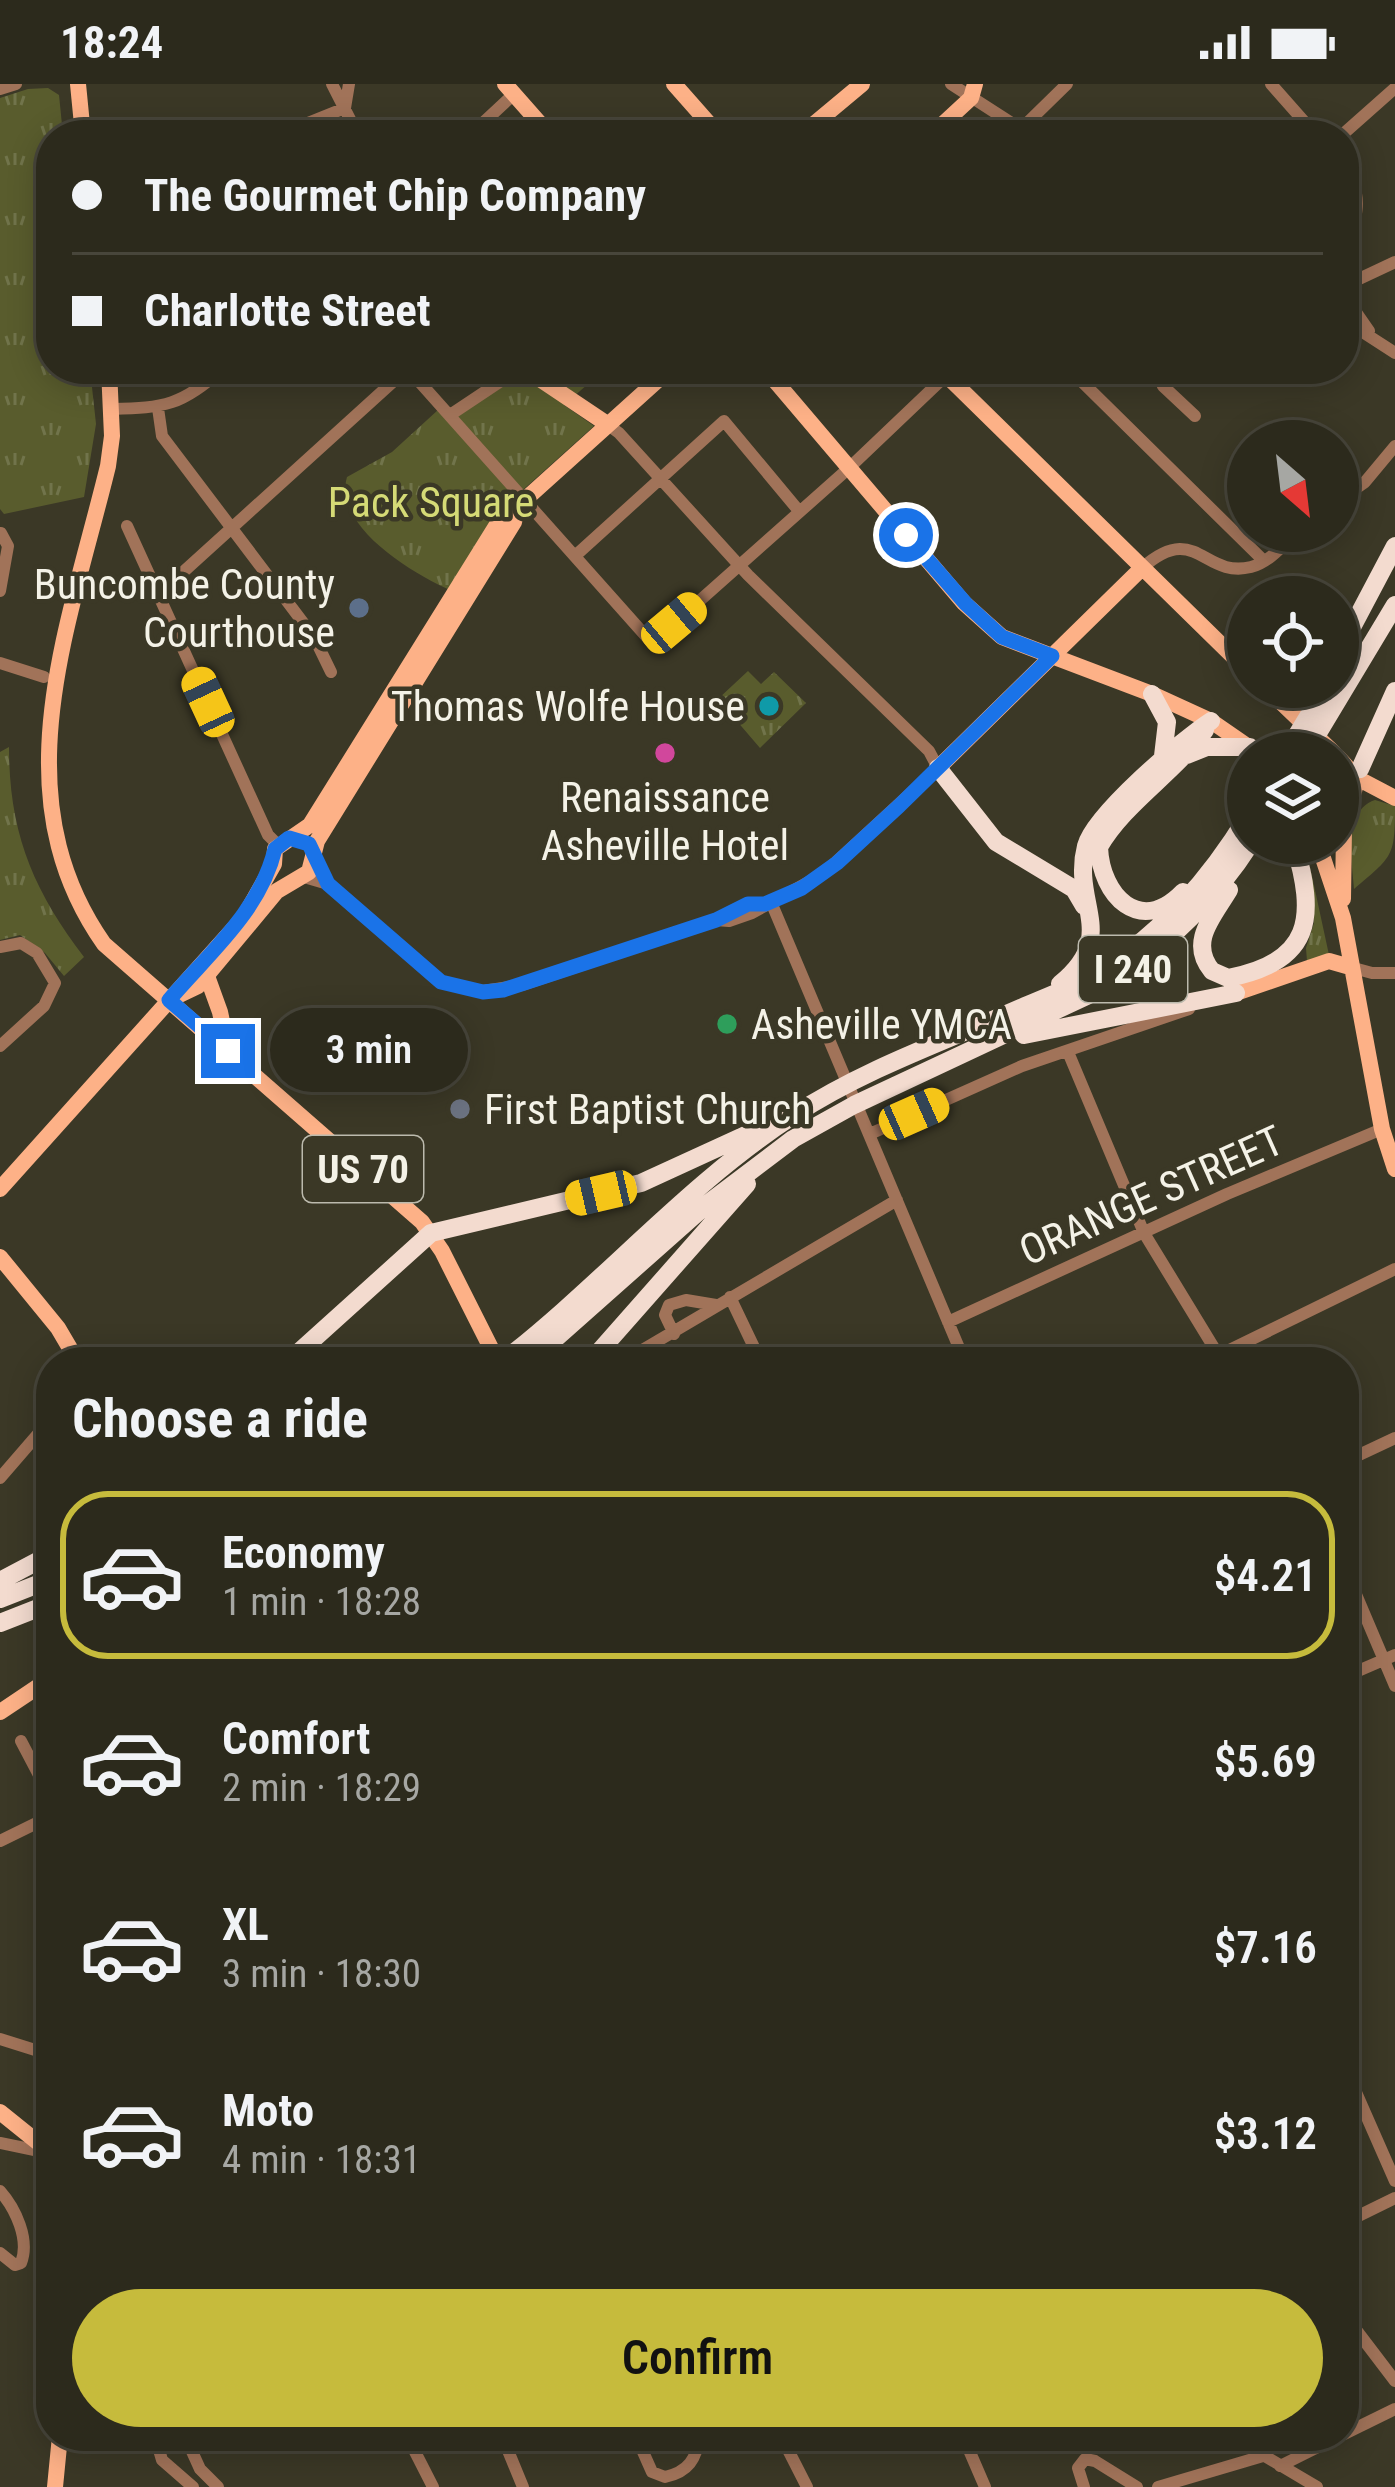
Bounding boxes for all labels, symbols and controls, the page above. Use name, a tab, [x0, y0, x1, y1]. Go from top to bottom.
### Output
text: 18:24	[60, 16, 163, 69]
text: The Gourmet Chip Company	[144, 169, 646, 222]
text: Charlotte Street	[144, 284, 431, 337]
north arrow	[1227, 420, 1359, 552]
map controls	[1227, 420, 1359, 864]
park label: Pack Square	[328, 478, 534, 527]
route start	[879, 508, 933, 562]
place label: Buncombe County Courthouse	[34, 560, 335, 657]
button: locate	[1227, 576, 1359, 708]
car	[635, 586, 713, 660]
marker: Buncombe County Courthouse	[346, 595, 372, 621]
car	[176, 662, 240, 742]
place label: Thomas Wolfe House	[391, 682, 745, 731]
marker: Thomas Wolfe House	[756, 693, 782, 719]
button: layers	[1227, 732, 1359, 864]
marker: Renaissance Asheville Hotel	[652, 740, 678, 766]
place label: Renaissance Asheville Hotel	[541, 773, 789, 870]
road number: I 240	[1079, 936, 1187, 1002]
place label: Asheville YMCA	[751, 1000, 1012, 1049]
callout: 3 min	[270, 1009, 468, 1093]
marker: Asheville YMCA	[714, 1011, 740, 1037]
route end	[201, 1024, 255, 1078]
text: 3 min	[326, 1027, 412, 1073]
car	[874, 1083, 954, 1145]
place label: First Baptist Church	[484, 1085, 811, 1134]
marker: First Baptist Church	[447, 1096, 473, 1122]
street label: ORANGE STREET	[1012, 1116, 1290, 1275]
road number: US 70	[303, 1136, 423, 1202]
car	[562, 1167, 640, 1219]
text: Choose a ride	[72, 1387, 368, 1450]
icon: car	[78, 1521, 186, 1629]
text: Economy	[222, 1526, 385, 1579]
text: $4.21	[1214, 1549, 1317, 1602]
text: 1 min · 18:28	[222, 1579, 421, 1625]
icon: car	[78, 1707, 186, 1815]
text: Comfort	[222, 1712, 370, 1765]
text: $5.69	[1214, 1735, 1317, 1788]
text: 2 min · 18:29	[222, 1765, 421, 1811]
icon: car	[78, 1893, 186, 2001]
text: XL	[222, 1898, 269, 1951]
text: $7.16	[1214, 1921, 1317, 1974]
text: 3 min · 18:30	[222, 1951, 421, 1997]
icon: car	[78, 2079, 186, 2187]
text: Moto	[222, 2084, 314, 2137]
text: $3.12	[1214, 2107, 1317, 2160]
text: 4 min · 18:31	[222, 2137, 421, 2183]
button: Confirm	[72, 2289, 1323, 2427]

